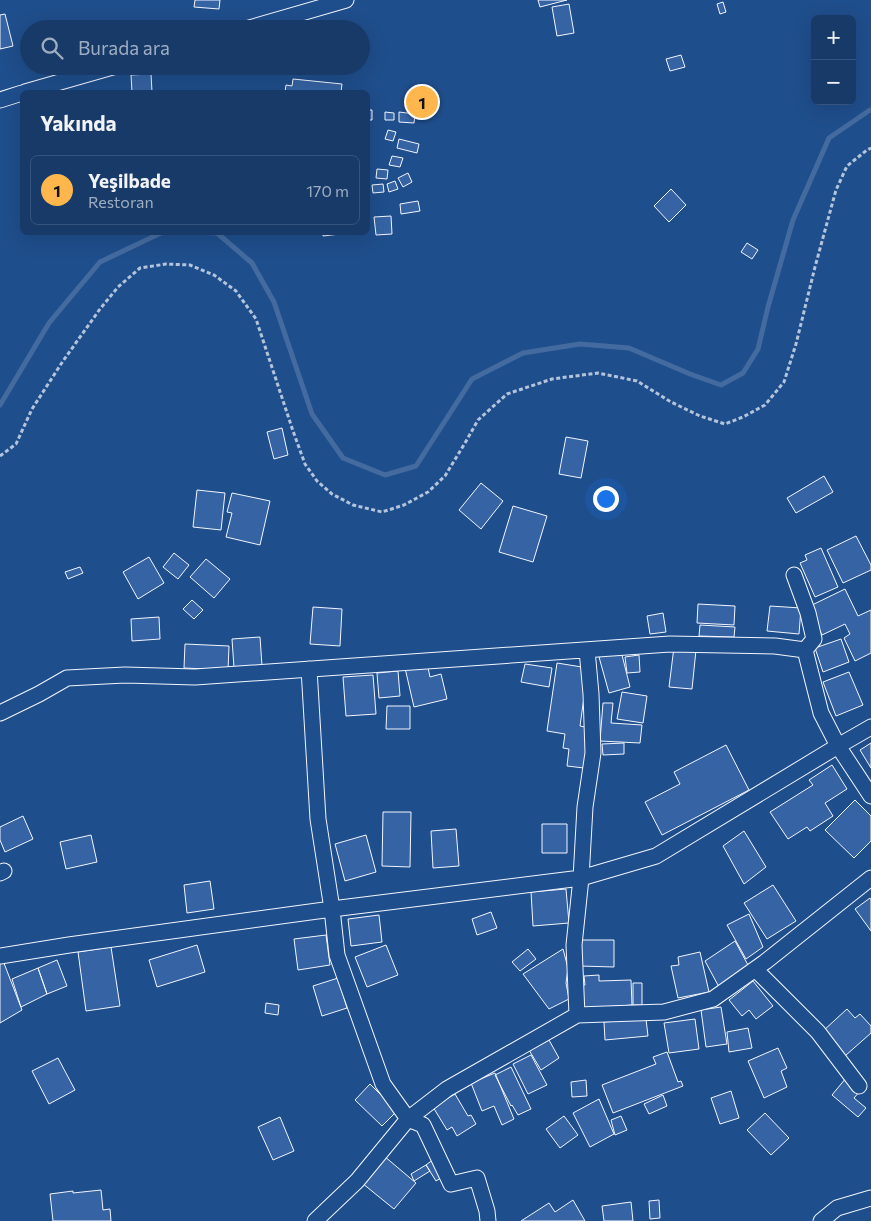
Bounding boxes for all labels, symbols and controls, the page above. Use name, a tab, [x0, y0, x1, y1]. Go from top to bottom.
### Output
map controls	[811, 15, 856, 105]
button: +	[811, 15, 856, 60]
search box	[20, 20, 370, 75]
icon: search	[38, 34, 66, 62]
text: Burada ara	[78, 36, 170, 59]
button: −	[811, 60, 856, 105]
pin: 1	[406, 83, 438, 121]
text: Yakında	[40, 110, 117, 135]
text: Yeşilbade	[88, 169, 171, 192]
text: 1	[53, 181, 61, 200]
text: 170 m	[306, 181, 349, 200]
text: Restoran	[88, 192, 154, 211]
your location	[593, 486, 619, 512]

